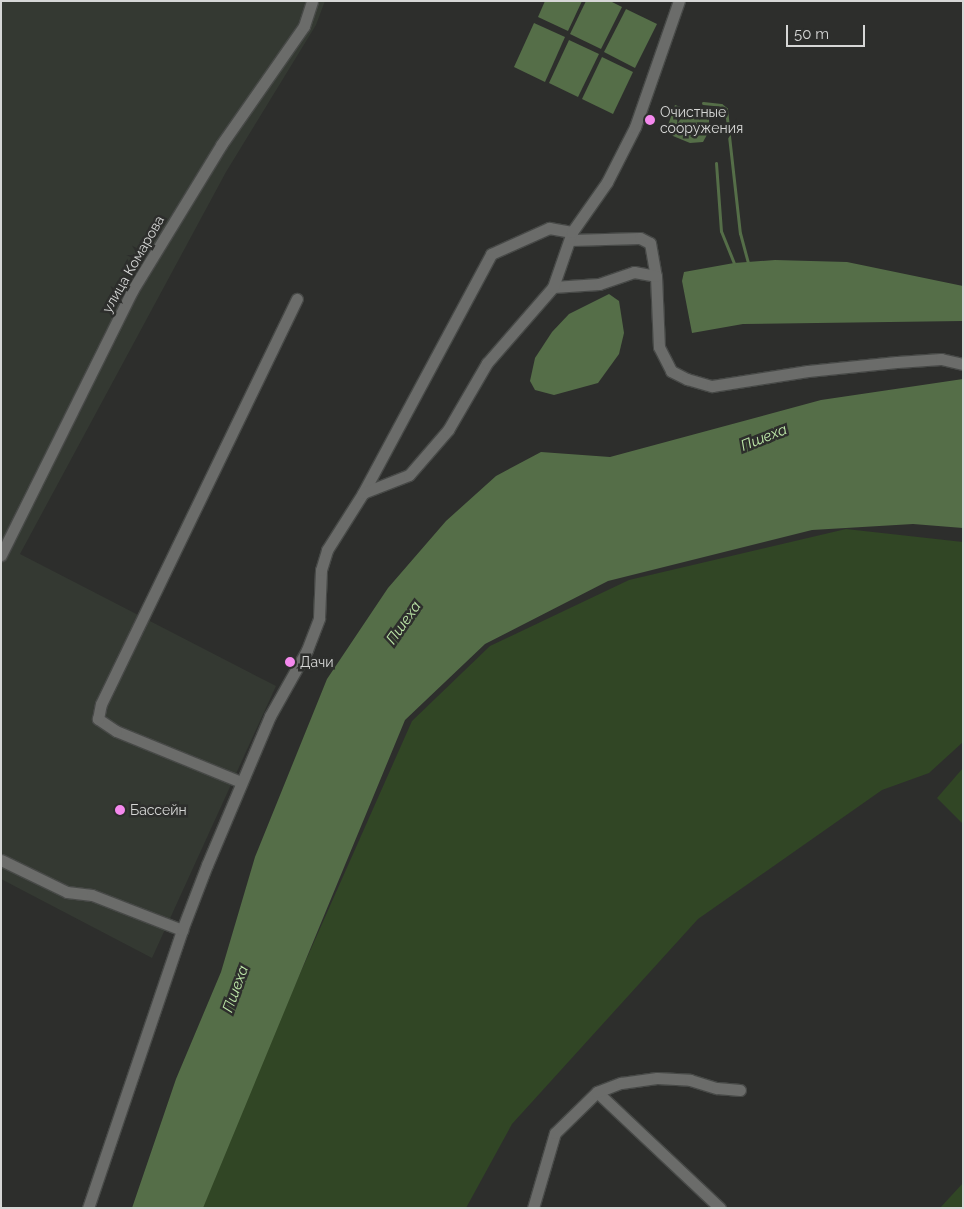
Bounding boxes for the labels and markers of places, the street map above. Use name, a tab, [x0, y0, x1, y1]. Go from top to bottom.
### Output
place label: Очистные сооружения	[660, 104, 743, 136]
marker: Очистные сооружения	[644, 114, 656, 126]
place label: Дачи	[300, 654, 334, 670]
marker: Дачи	[284, 656, 296, 668]
place label: Бассейн	[130, 802, 187, 818]
marker: Бассейн	[114, 804, 126, 816]

